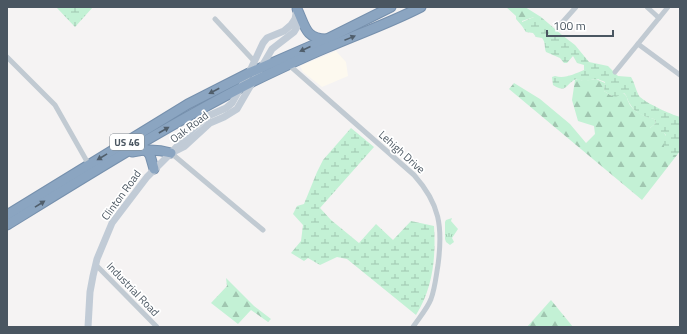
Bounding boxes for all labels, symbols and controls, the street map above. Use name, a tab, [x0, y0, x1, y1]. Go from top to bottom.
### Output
scale bar	[547, 12, 613, 38]
text: 100 m	[553, 16, 586, 35]
one-way arrow	[344, 35, 355, 41]
one-way arrow	[299, 46, 311, 52]
one-way arrow	[209, 87, 220, 94]
street label: Oak Road	[167, 107, 212, 147]
one-way arrow	[158, 127, 170, 134]
street label: Lehigh Drive	[375, 127, 429, 177]
road number: US 46	[110, 134, 144, 150]
one-way arrow	[97, 153, 108, 160]
street label: Clinton Road	[97, 166, 145, 223]
one-way arrow	[34, 201, 46, 208]
street label: Industrial Road	[103, 258, 163, 320]

